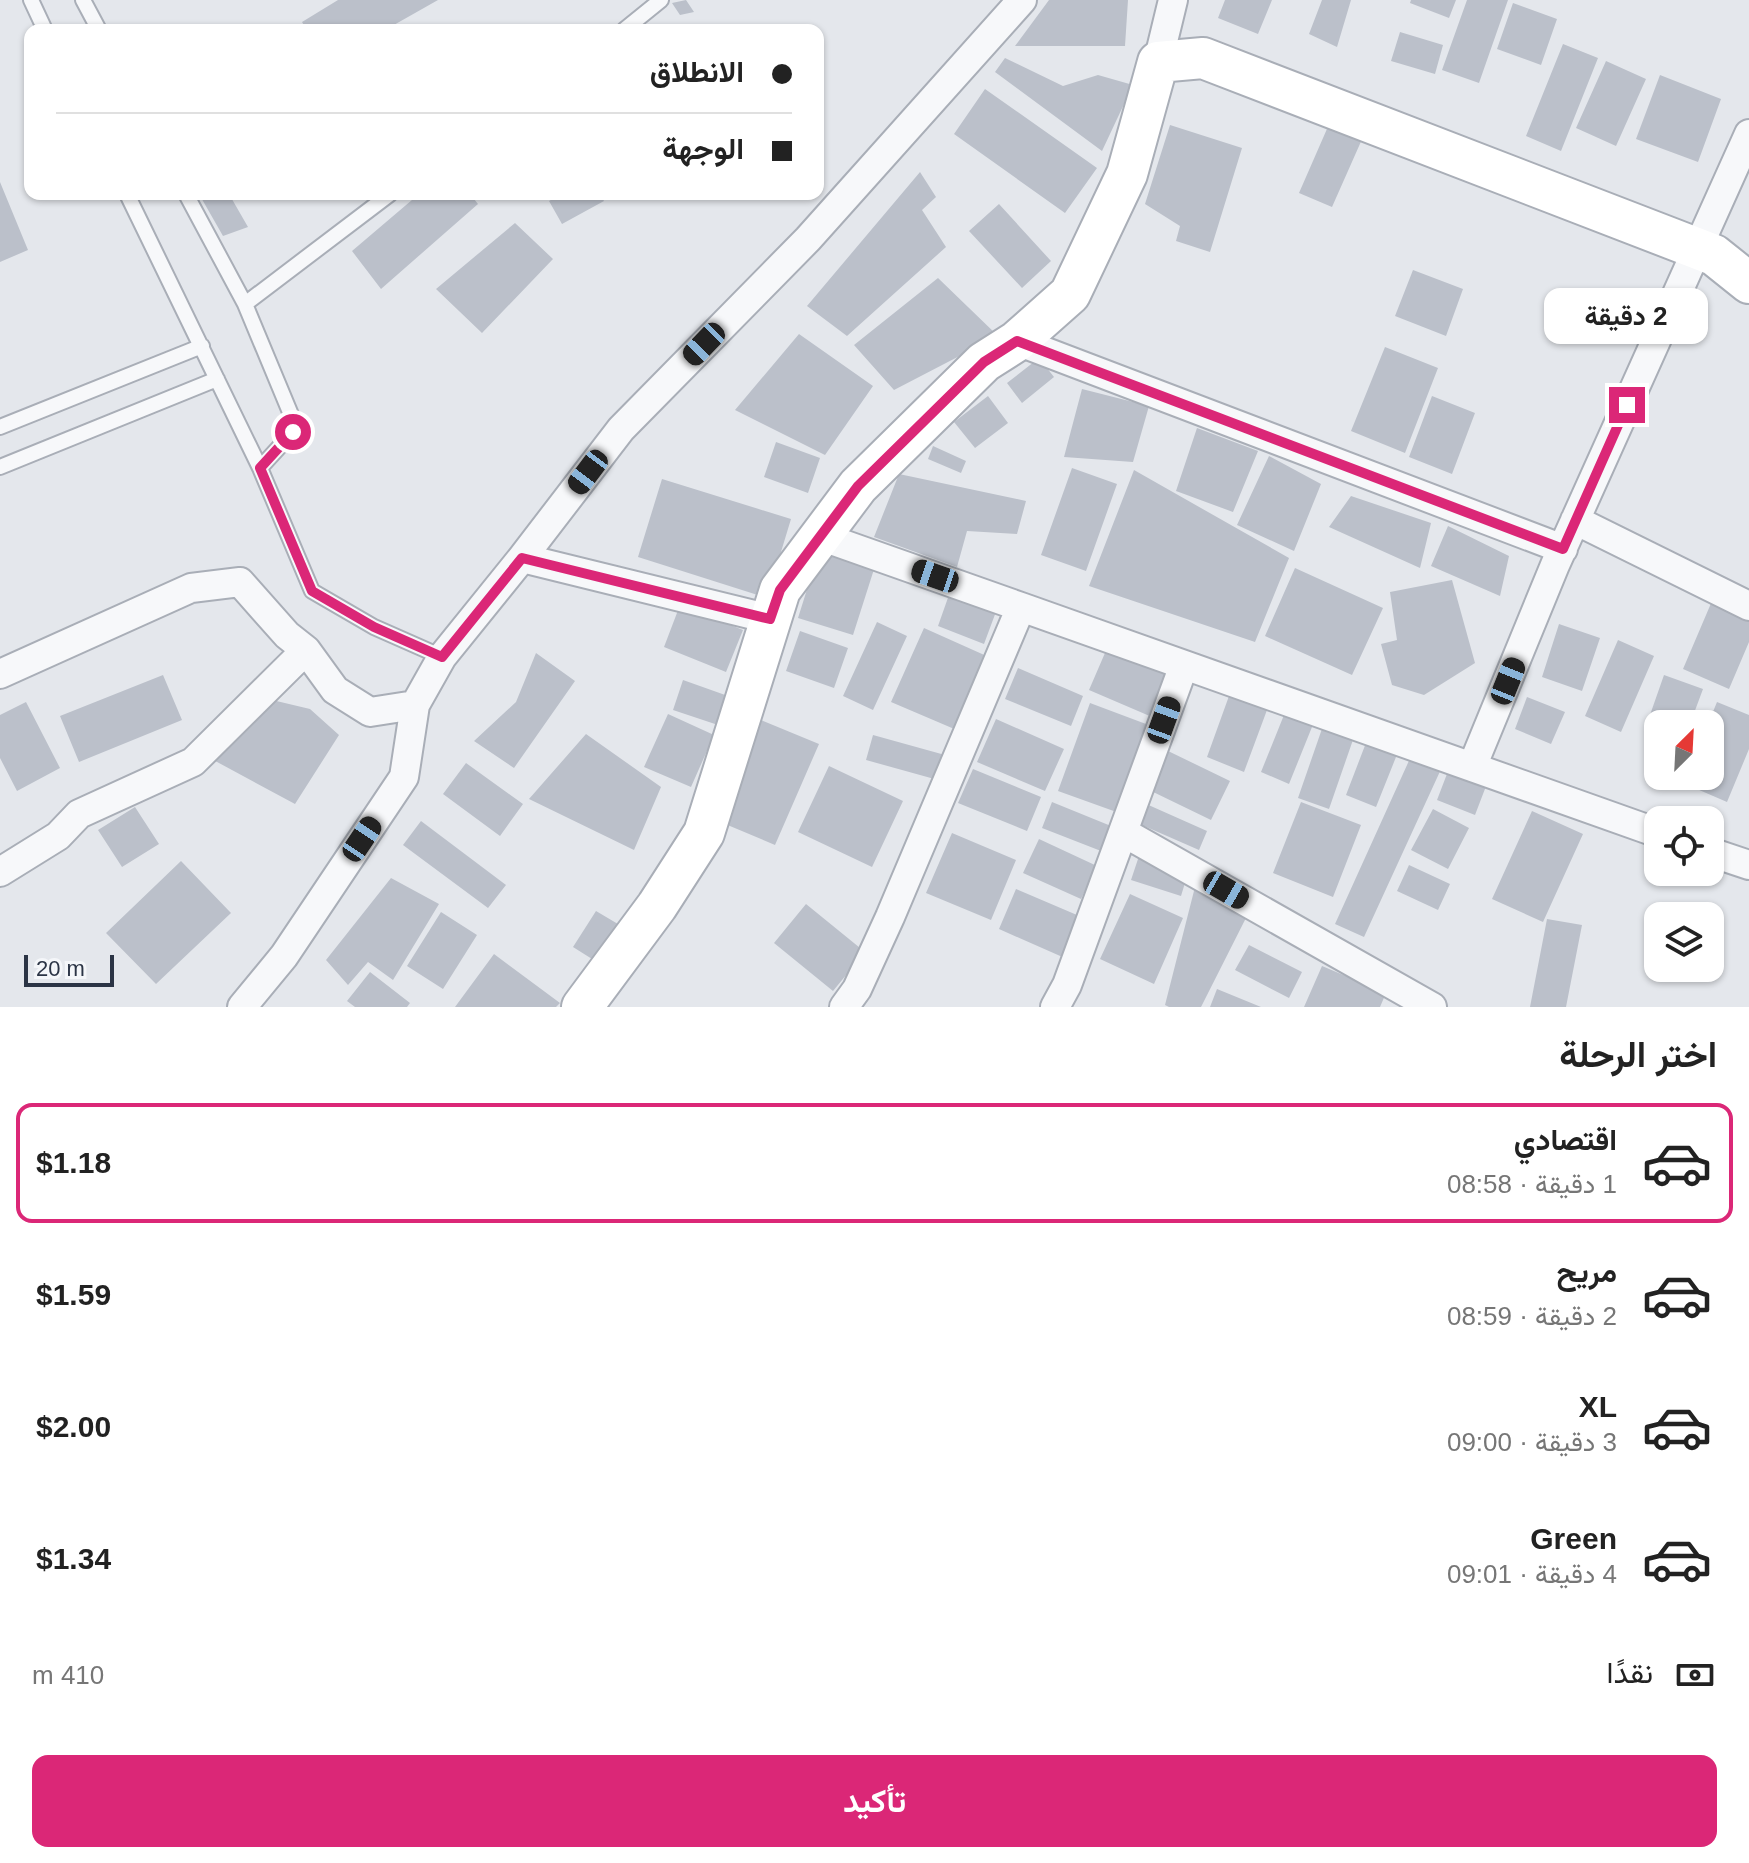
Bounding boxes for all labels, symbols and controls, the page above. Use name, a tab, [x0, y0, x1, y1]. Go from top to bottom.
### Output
text: الانطلاق	[650, 55, 744, 88]
text: الوجهة	[662, 132, 744, 165]
callout: 2 دقيقة	[1545, 289, 1709, 345]
text: 2 دقيقة	[1585, 301, 1668, 331]
car	[679, 318, 729, 370]
route end	[1609, 387, 1645, 423]
route start	[275, 414, 311, 450]
car	[564, 446, 612, 498]
car	[908, 557, 962, 595]
car	[1488, 654, 1528, 708]
car	[1145, 693, 1183, 747]
north arrow	[1644, 710, 1724, 790]
map controls	[1644, 710, 1724, 982]
button: locate	[1644, 806, 1724, 886]
car	[339, 812, 385, 866]
car	[1199, 868, 1253, 912]
button: layers	[1644, 902, 1724, 982]
scale bar	[24, 951, 114, 987]
text: 20 m	[36, 956, 85, 981]
text: اختر الرحلة	[1559, 1034, 1717, 1075]
text: اقتصادي	[1514, 1123, 1617, 1156]
icon: car	[1641, 1127, 1713, 1199]
text: $1.18	[36, 1146, 111, 1179]
text: 1 دقيقة · 08:58	[1447, 1169, 1617, 1199]
text: مريح	[1557, 1255, 1617, 1288]
icon: car	[1641, 1259, 1713, 1331]
text: $1.59	[36, 1278, 111, 1311]
text: 2 دقيقة · 08:59	[1447, 1301, 1617, 1331]
text: XL	[1579, 1390, 1617, 1423]
icon: car	[1641, 1391, 1713, 1463]
text: $2.00	[36, 1410, 111, 1443]
text: 3 دقيقة · 09:00	[1447, 1427, 1617, 1457]
text: Green	[1530, 1522, 1617, 1555]
icon: car	[1641, 1523, 1713, 1595]
text: $1.34	[36, 1542, 111, 1575]
text: 4 دقيقة · 09:01	[1447, 1559, 1617, 1589]
icon: cash	[1673, 1653, 1717, 1697]
text: نقدًا	[1607, 1656, 1653, 1689]
text: 410 m	[32, 1660, 104, 1690]
button: تأكيد	[32, 1755, 1717, 1847]

